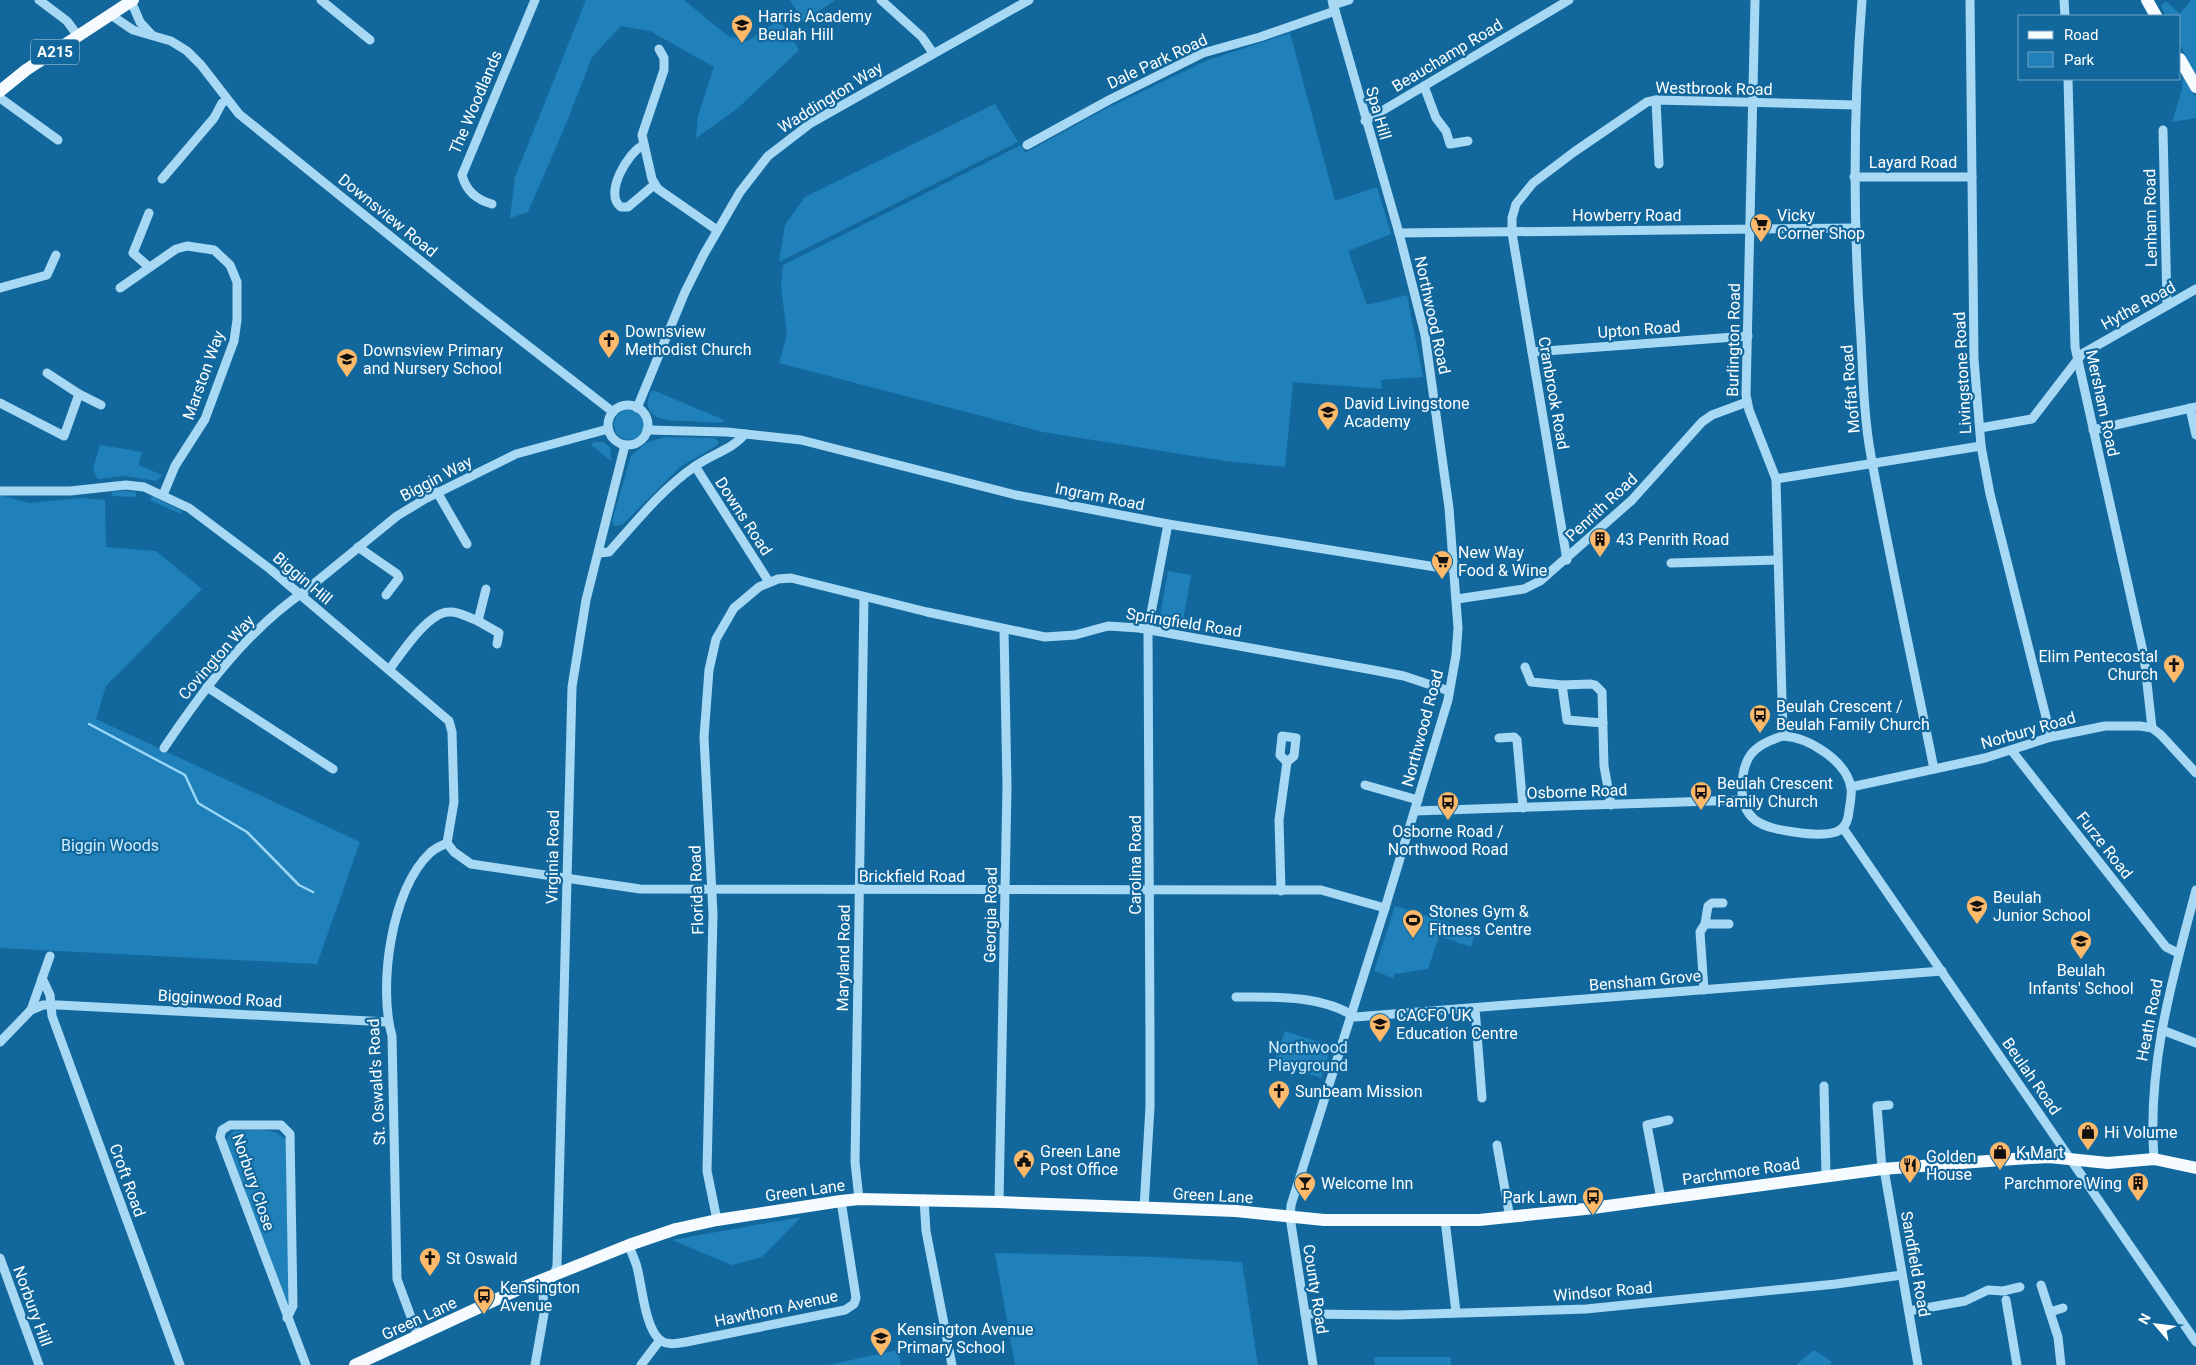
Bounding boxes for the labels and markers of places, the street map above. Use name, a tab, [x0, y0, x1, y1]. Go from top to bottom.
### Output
place label: Harris Academy Beulah Hill	[758, 7, 872, 44]
school or university icon: Harris Academy Beulah Hill	[730, 13, 754, 44]
place label: Vicky Corner Shop	[1777, 206, 1865, 243]
supermarket icon: Vicky Corner Shop	[1749, 212, 1773, 243]
place label: Downsview Methodist Church	[625, 322, 752, 359]
church icon: Downsview Methodist Church	[597, 328, 621, 359]
place label: Downsview Primary and Nursery School	[363, 341, 504, 378]
school or university icon: Downsview Primary and Nursery School	[335, 347, 359, 378]
place label: David Livingstone Academy	[1344, 394, 1469, 431]
school or university icon: David Livingstone Academy	[1316, 400, 1340, 431]
building icon: 43 Penrith Road	[1588, 527, 1612, 558]
place label: 43 Penrith Road	[1616, 530, 1729, 549]
place label: New Way Food & Wine	[1458, 543, 1547, 580]
supermarket icon: New Way Food & Wine	[1430, 549, 1454, 580]
place label: Elim Pentecostal Church	[2039, 647, 2158, 684]
church icon: Elim Pentecostal Church	[2162, 653, 2186, 684]
place label: Beulah Crescent / Beulah Family Church	[1776, 697, 1930, 734]
bus stop icon: Beulah Crescent / Beulah Family Church	[1748, 703, 1772, 734]
place label: Beulah Crescent Family Church	[1717, 774, 1833, 811]
bus stop icon: Beulah Crescent Family Church	[1689, 780, 1713, 811]
bus stop icon: Osborne Road / Northwood Road	[1436, 790, 1460, 821]
place label: Osborne Road / Northwood Road	[1388, 822, 1508, 859]
place label: Beulah Junior School	[1993, 888, 2091, 925]
school or university icon: Beulah Junior School	[1965, 894, 1989, 925]
place label: Stones Gym & Fitness Centre	[1429, 902, 1532, 939]
sports icon: Stones Gym & Fitness Centre	[1401, 908, 1425, 939]
school or university icon: Beulah Infants' School	[2069, 929, 2093, 960]
place label: Beulah Infants' School	[2028, 961, 2134, 998]
place label: CACFO UK Education Centre	[1396, 1006, 1518, 1043]
school or university icon: CACFO UK Education Centre	[1368, 1012, 1392, 1043]
church icon: Sunbeam Mission	[1267, 1079, 1291, 1110]
place label: Sunbeam Mission	[1295, 1082, 1423, 1101]
shop icon: Hi Volume	[2076, 1120, 2100, 1151]
place label: Hi Volume	[2104, 1123, 2177, 1142]
shop icon: K Mart	[1988, 1140, 2012, 1171]
place label: Green Lane Post Office	[1040, 1142, 1121, 1179]
place label: K Mart	[2016, 1143, 2064, 1162]
place label: Golden House	[1926, 1147, 1976, 1184]
public building icon: Green Lane Post Office	[1012, 1148, 1036, 1179]
restaurant icon: Golden House	[1898, 1153, 1922, 1184]
bar icon: Welcome Inn	[1293, 1171, 1317, 1202]
building icon: Parchmore Wing	[2126, 1171, 2150, 1202]
place label: Welcome Inn	[1321, 1174, 1413, 1193]
place label: Parchmore Wing	[2004, 1174, 2122, 1193]
bus stop icon: Park Lawn	[1581, 1185, 1605, 1216]
place label: Park Lawn	[1503, 1188, 1577, 1207]
church icon: St Oswald	[418, 1246, 442, 1277]
place label: St Oswald	[446, 1249, 518, 1268]
place label: Kensington Avenue	[500, 1278, 580, 1315]
bus stop icon: Kensington Avenue	[472, 1284, 496, 1315]
place label: Kensington Avenue Primary School	[897, 1320, 1033, 1357]
school or university icon: Kensington Avenue Primary School	[869, 1326, 893, 1357]

